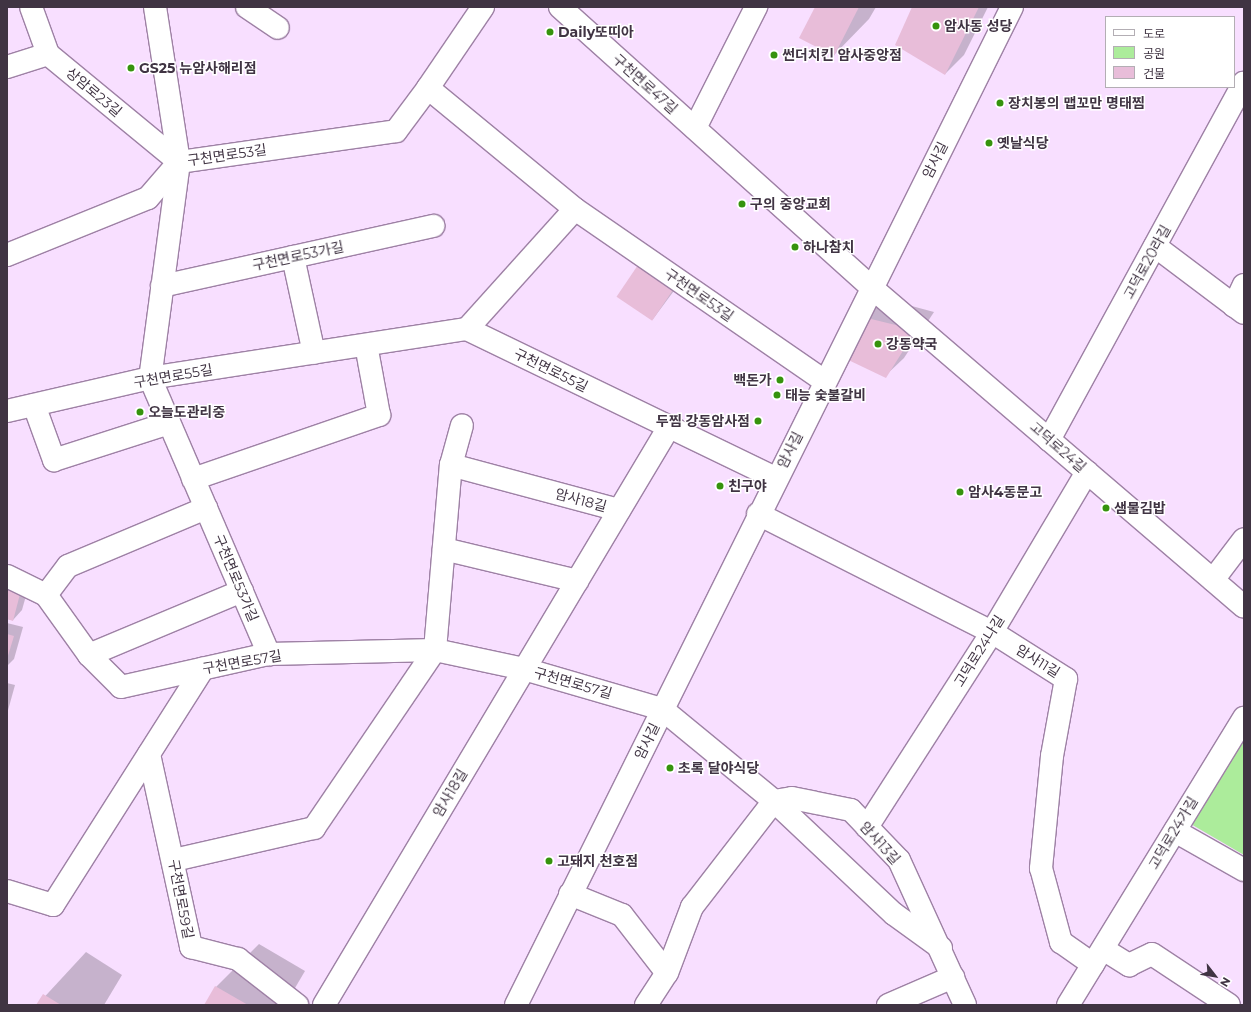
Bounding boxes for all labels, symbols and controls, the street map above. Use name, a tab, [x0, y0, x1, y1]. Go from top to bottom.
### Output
legend	[1105, 16, 1235, 88]
place label: 암사동 성당	[944, 18, 1012, 34]
marker: 암사동 성당	[931, 21, 941, 31]
place label: Daily또띠아	[558, 24, 634, 40]
text: 도로	[1143, 26, 1165, 41]
marker: Daily또띠아	[545, 27, 555, 37]
text: 공원	[1143, 46, 1165, 61]
place label: 썬더치킨 암사중앙점	[782, 47, 902, 63]
marker: 썬더치킨 암사중앙점	[769, 50, 779, 60]
street label: 구천면로47길	[609, 51, 681, 117]
place label: GS25 뉴암사해리점	[139, 60, 257, 76]
marker: GS25 뉴암사해리점	[126, 63, 136, 73]
street label: 상암로23길	[63, 64, 125, 120]
text: 건물	[1143, 66, 1165, 81]
place label: 장치봉의 맵꼬만 명태찜	[1008, 95, 1145, 111]
marker: 장치봉의 맵꼬만 명태찜	[995, 98, 1005, 108]
place label: 옛날식당	[997, 135, 1049, 151]
marker: 옛날식당	[984, 138, 994, 148]
street label: 암사길	[919, 139, 951, 181]
street label: 구천면로53길	[186, 141, 268, 169]
place label: 구의 중앙교회	[750, 196, 831, 212]
marker: 구의 중앙교회	[737, 199, 747, 209]
street label: 고덕로20라길	[1120, 222, 1174, 302]
street label: 구천면로53가길	[251, 238, 345, 274]
place label: 하나참치	[803, 239, 855, 255]
marker: 하나참치	[790, 242, 800, 252]
street label: 구천면로53길	[661, 265, 737, 325]
place label: 강동약국	[886, 336, 938, 352]
marker: 강동약국	[873, 339, 883, 349]
street label: 구천면로55길	[511, 345, 591, 395]
street label: 구천면로55길	[132, 361, 214, 391]
place label: 백돈가	[733, 372, 772, 388]
marker: 백돈가	[775, 375, 785, 385]
place label: 태능 숯불갈비	[785, 387, 866, 403]
marker: 태능 숯불갈비	[772, 390, 782, 400]
place label: 오늘도관리중	[148, 404, 225, 420]
marker: 오늘도관리중	[135, 407, 145, 417]
place label: 두찜 강동암사점	[656, 413, 750, 429]
marker: 두찜 강동암사점	[753, 416, 763, 426]
street label: 고덕로24길	[1027, 418, 1089, 476]
street label: 암사길	[774, 429, 806, 471]
place label: 친구야	[728, 478, 767, 494]
marker: 친구야	[715, 481, 725, 491]
place label: 암사4동문고	[968, 484, 1042, 500]
street label: 암사18길	[553, 485, 609, 515]
marker: 암사4동문고	[955, 487, 965, 497]
place label: 샘물김밥	[1114, 500, 1166, 516]
marker: 샘물김밥	[1101, 503, 1111, 513]
street label: 구천면로53가길	[210, 532, 262, 624]
street label: 고덕로24나길	[950, 612, 1008, 690]
street label: 암사11길	[1013, 641, 1063, 681]
street label: 구천면로57길	[201, 647, 283, 677]
street label: 구천면로57길	[532, 664, 614, 702]
street label: 암사길	[631, 720, 663, 762]
place label: 초록 달야식당	[678, 760, 759, 776]
marker: 초록 달야식당	[665, 763, 675, 773]
street label: 암사18길	[429, 766, 471, 820]
street label: 고덕로24가길	[1145, 794, 1201, 872]
street label: 암사13길	[856, 818, 904, 868]
place label: 고돼지 천호점	[557, 853, 638, 869]
marker: 고돼지 천호점	[544, 856, 554, 866]
street label: 구천면로59길	[165, 858, 197, 940]
north arrow	[1195, 956, 1235, 996]
text: N	[1217, 975, 1234, 990]

